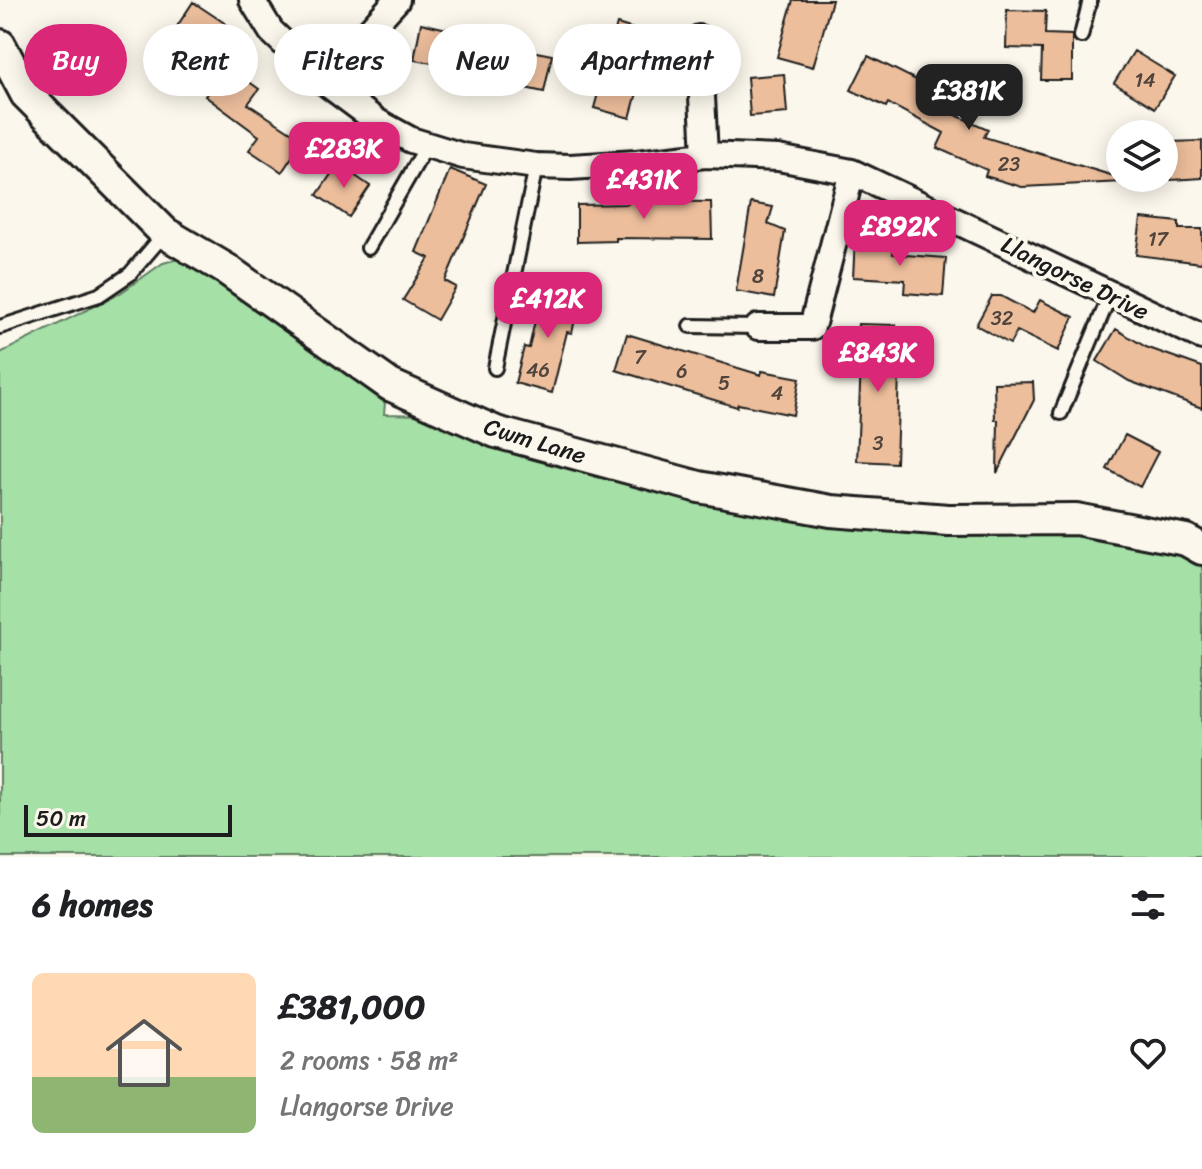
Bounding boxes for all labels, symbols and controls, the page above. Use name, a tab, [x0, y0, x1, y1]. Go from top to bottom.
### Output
chip: Buy	[24, 24, 127, 96]
chip: Rent	[143, 24, 258, 96]
chip: Filters	[274, 24, 412, 96]
chip: New	[428, 24, 537, 96]
chip: Apartment	[553, 24, 741, 96]
house number: 14	[1134, 63, 1156, 98]
pin: £381K	[913, 64, 1025, 132]
text: £381K	[934, 67, 1004, 113]
map controls	[1106, 120, 1178, 192]
button: layers	[1106, 120, 1178, 192]
pin: £283K	[288, 122, 400, 190]
text: £283K	[307, 125, 381, 171]
house number: 23	[998, 147, 1020, 182]
pin: £431K	[588, 153, 700, 221]
text: £431K	[608, 156, 680, 202]
pin: £892K	[844, 200, 956, 268]
text: £892K	[862, 203, 938, 249]
house number: 17	[1148, 222, 1170, 257]
street label: Llangorse Drive	[994, 224, 1156, 332]
house number: 8	[752, 259, 764, 294]
pin: £412K	[492, 272, 604, 340]
text: £412K	[512, 275, 584, 321]
house number: 32	[991, 301, 1014, 336]
pin: £843K	[822, 326, 934, 394]
text: £843K	[840, 329, 916, 375]
house number: 7	[634, 340, 647, 375]
house number: 46	[526, 353, 550, 388]
house number: 6	[676, 354, 688, 389]
house number: 5	[718, 366, 730, 401]
house number: 4	[771, 376, 783, 411]
street label: Cwm Lane	[479, 406, 591, 476]
house number: 3	[873, 426, 884, 461]
text: 50 m	[36, 799, 86, 838]
scale bar	[24, 801, 232, 837]
text: 6 homes	[32, 875, 153, 935]
icon: filters	[1126, 883, 1170, 927]
text: £381,000	[280, 977, 425, 1037]
icon: home	[96, 1005, 192, 1101]
icon: heart	[1126, 1031, 1170, 1075]
text: 2 rooms · 58 m²	[280, 1037, 458, 1083]
text: Llangorse Drive	[280, 1083, 454, 1129]

